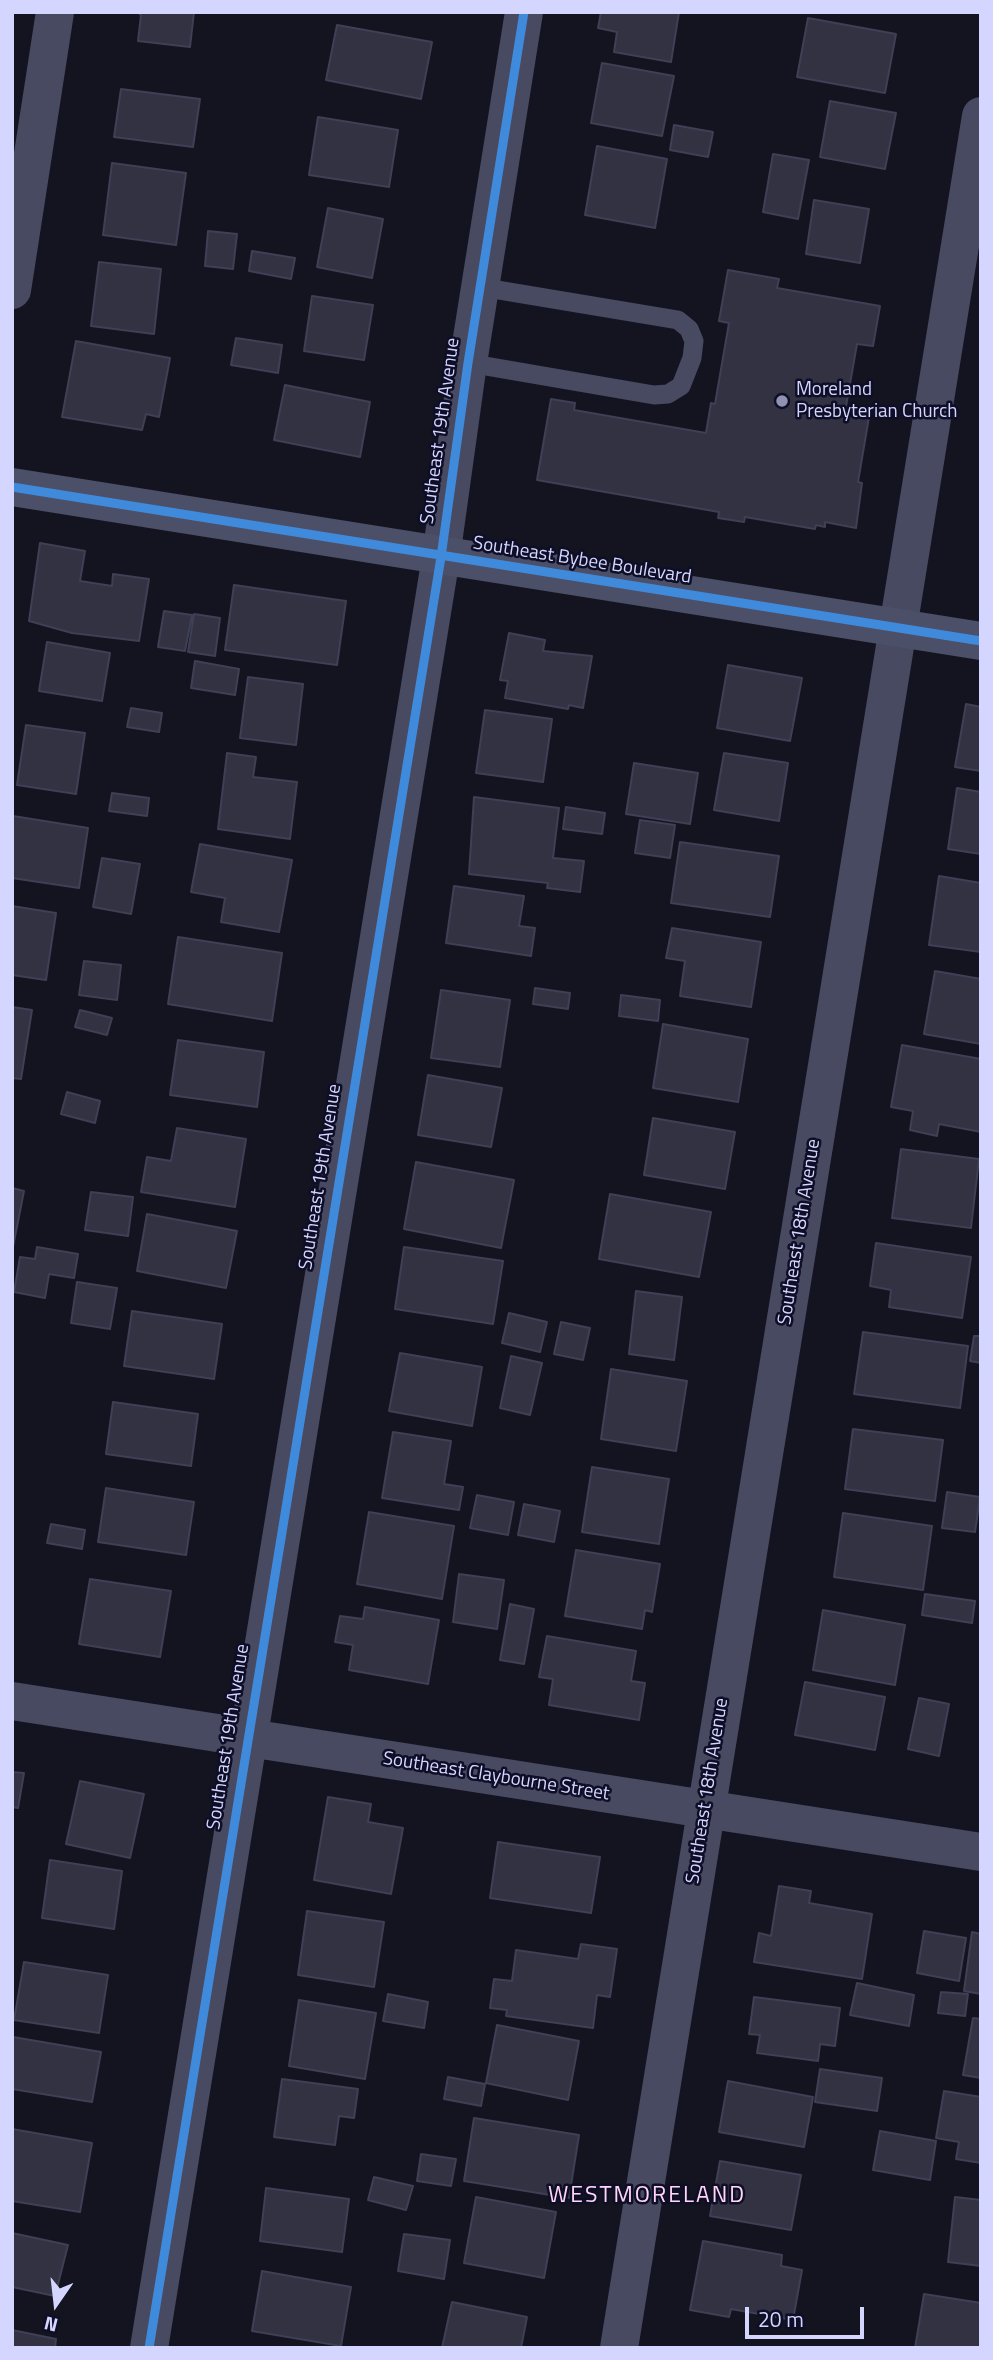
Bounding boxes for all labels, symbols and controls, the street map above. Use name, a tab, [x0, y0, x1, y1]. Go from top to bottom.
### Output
street label: Southeast 19th Avenue	[417, 336, 465, 526]
place label: Moreland Presbyterian Church	[796, 379, 957, 423]
marker: Moreland Presbyterian Church	[774, 393, 790, 409]
street label: Southeast Bybee Boulevard	[471, 532, 693, 590]
street label: Southeast 19th Avenue	[295, 1082, 347, 1272]
street label: Southeast 18th Avenue	[774, 1137, 826, 1327]
street label: Southeast 19th Avenue	[203, 1642, 255, 1832]
street label: Southeast 18th Avenue	[682, 1696, 734, 1886]
street label: Southeast Claybourne Street	[381, 1748, 611, 1806]
district label: WESTMORELAND	[549, 2182, 745, 2210]
north arrow	[21, 2269, 91, 2339]
scale bar	[748, 2294, 867, 2338]
text: 20 m	[758, 2303, 804, 2335]
text: N	[41, 2309, 61, 2341]

